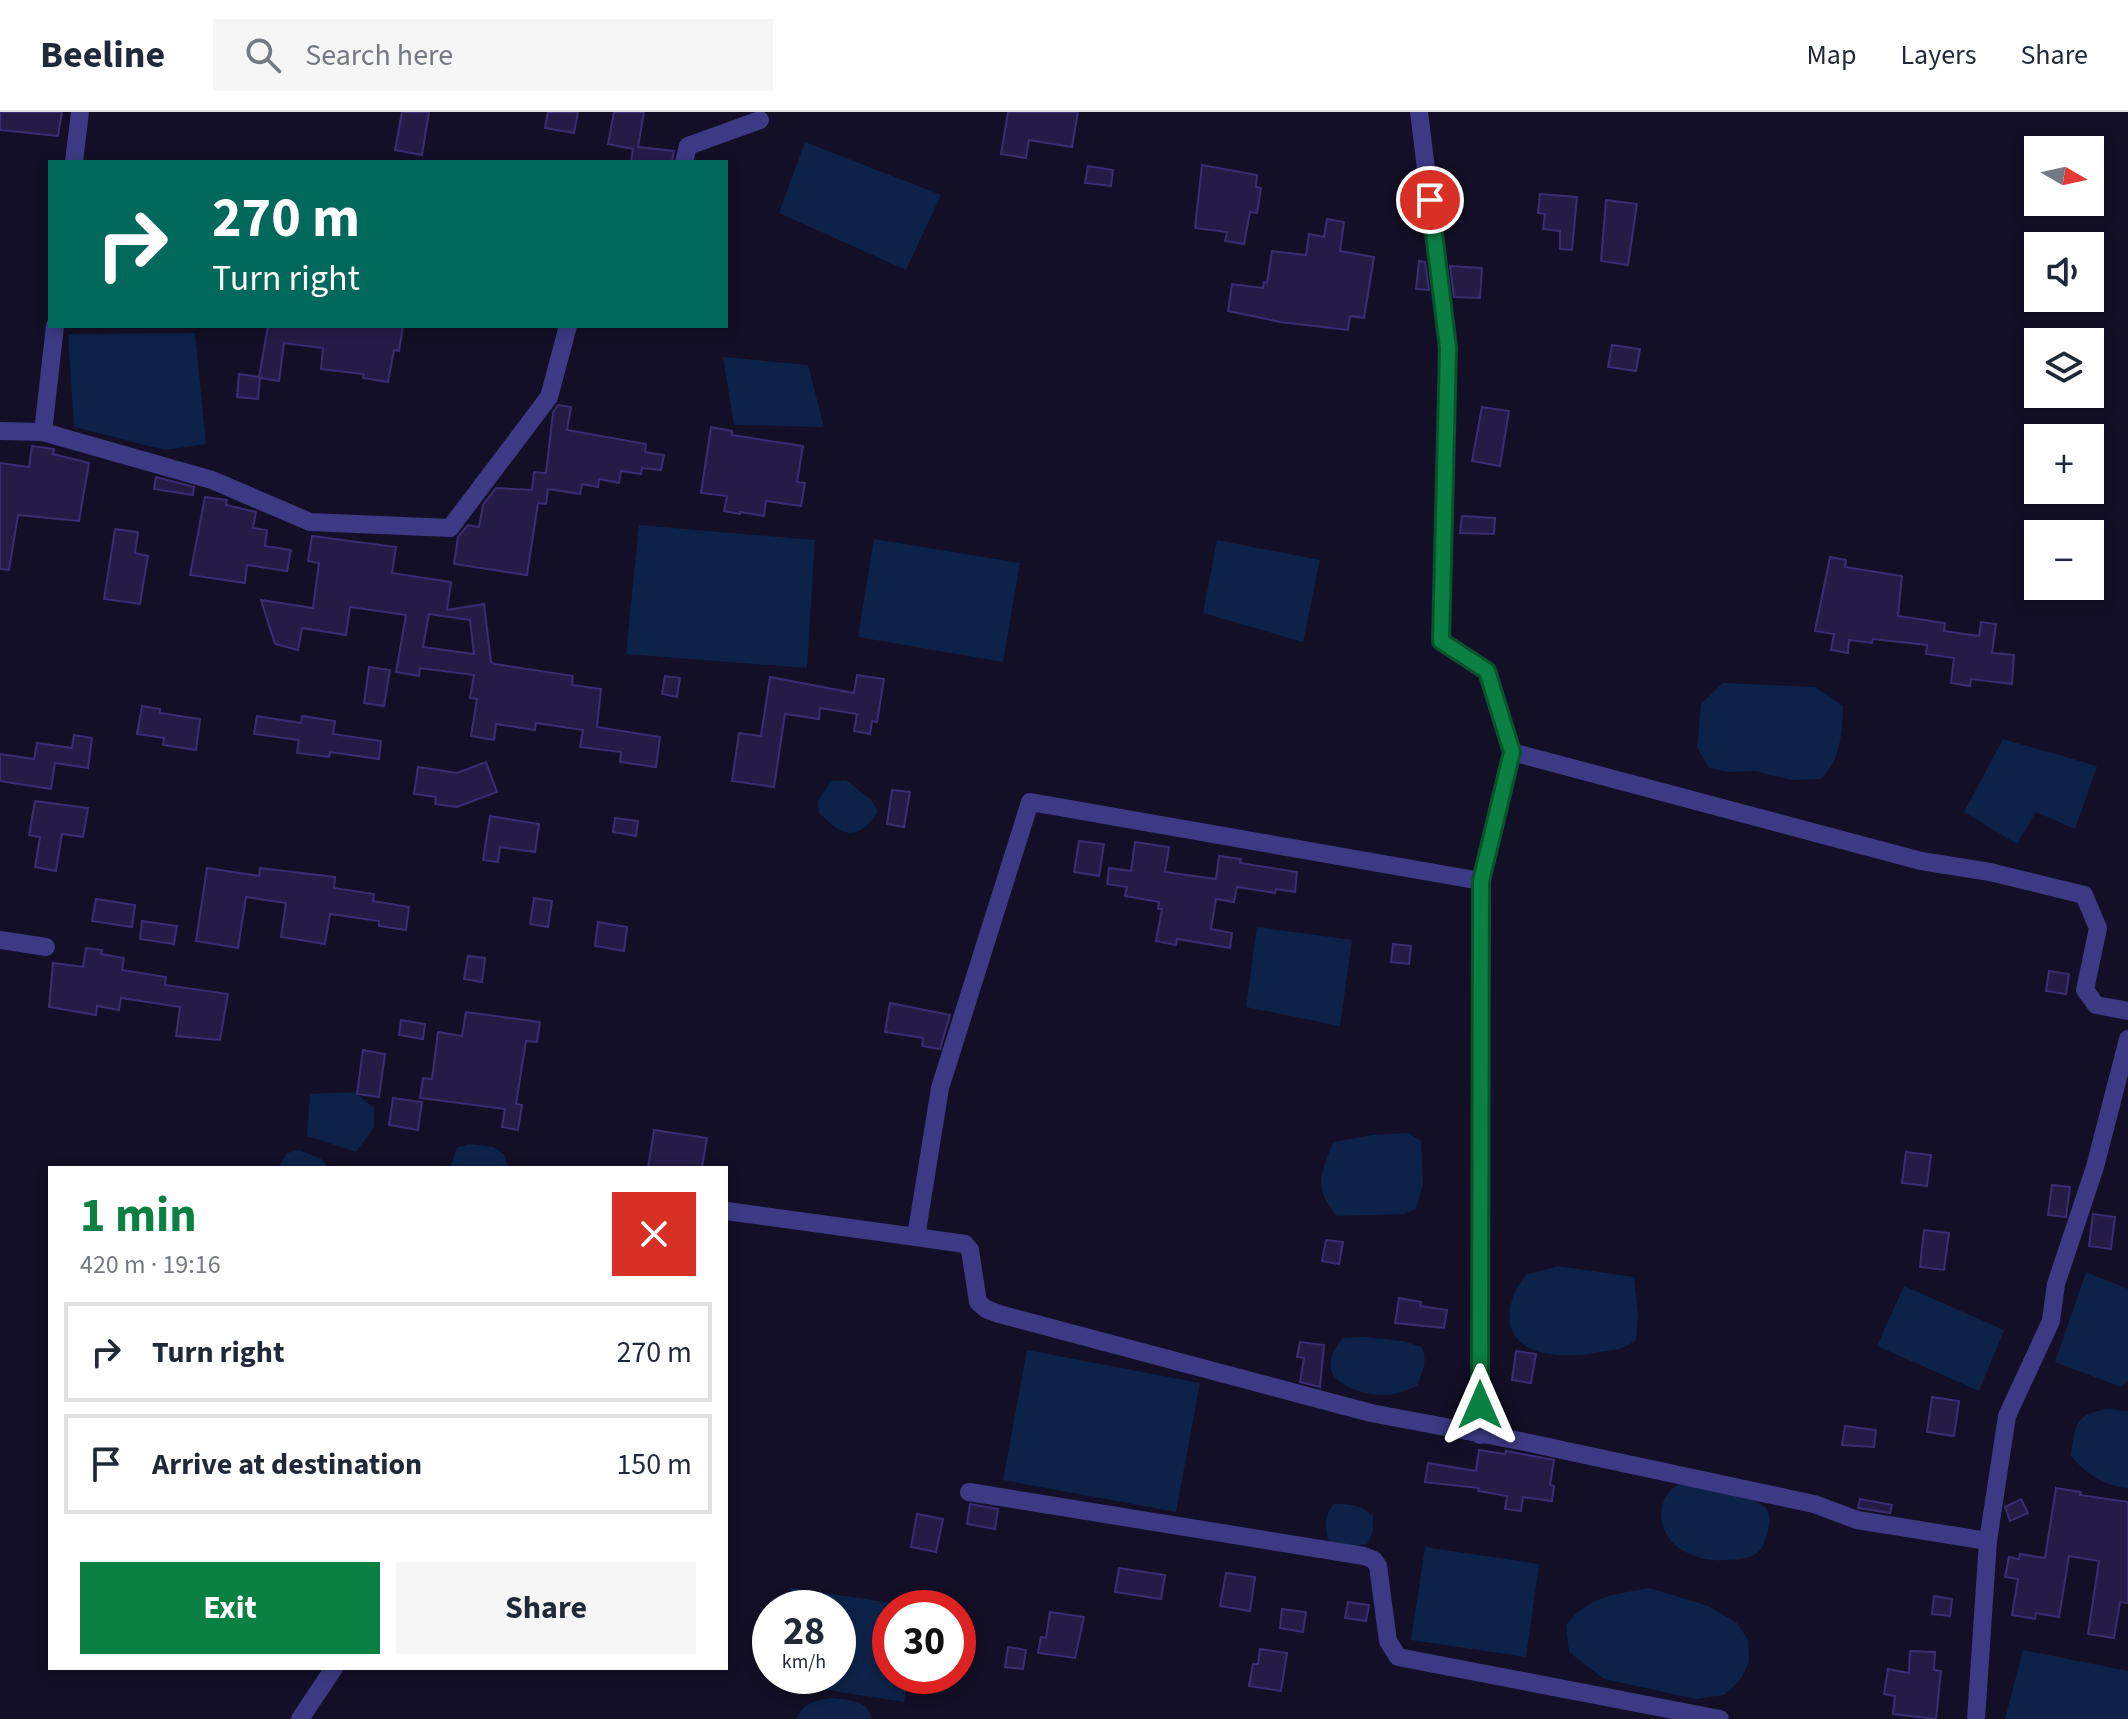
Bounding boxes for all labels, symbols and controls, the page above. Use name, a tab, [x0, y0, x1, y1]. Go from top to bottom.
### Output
search box	[213, 19, 773, 91]
text: Beeline	[40, 28, 165, 82]
icon: search	[241, 33, 285, 77]
text: Search here	[305, 34, 453, 77]
text: Map	[1806, 35, 1856, 75]
text: Layers	[1900, 35, 1976, 75]
text: Share	[2020, 35, 2088, 75]
north arrow	[2024, 136, 2104, 216]
map controls	[2024, 136, 2104, 600]
pin	[1396, 166, 1464, 234]
icon: arrive	[1408, 178, 1452, 222]
text: 270 m	[212, 179, 360, 258]
icon: right	[80, 192, 184, 296]
button: sound	[2024, 232, 2104, 312]
text: Turn right	[212, 253, 360, 304]
button: layers	[2024, 328, 2104, 408]
button: +	[2024, 424, 2104, 504]
button: −	[2024, 520, 2104, 600]
text: 1 min	[80, 1182, 197, 1250]
button: close	[612, 1192, 696, 1276]
text: 420 m · 19:16	[80, 1246, 221, 1283]
icon: right	[84, 1330, 128, 1374]
text: Turn right	[152, 1331, 284, 1374]
text: 270 m	[616, 1331, 692, 1374]
position arrow	[1438, 1363, 1522, 1447]
icon: arrive	[84, 1442, 128, 1486]
text: Arrive at destination	[152, 1443, 422, 1486]
text: 150 m	[616, 1443, 692, 1486]
button: Exit	[80, 1562, 380, 1654]
button: Share	[396, 1562, 696, 1654]
speed limit sign: 30	[872, 1590, 976, 1694]
text: 28	[783, 1603, 825, 1660]
text: km/h	[782, 1648, 826, 1676]

